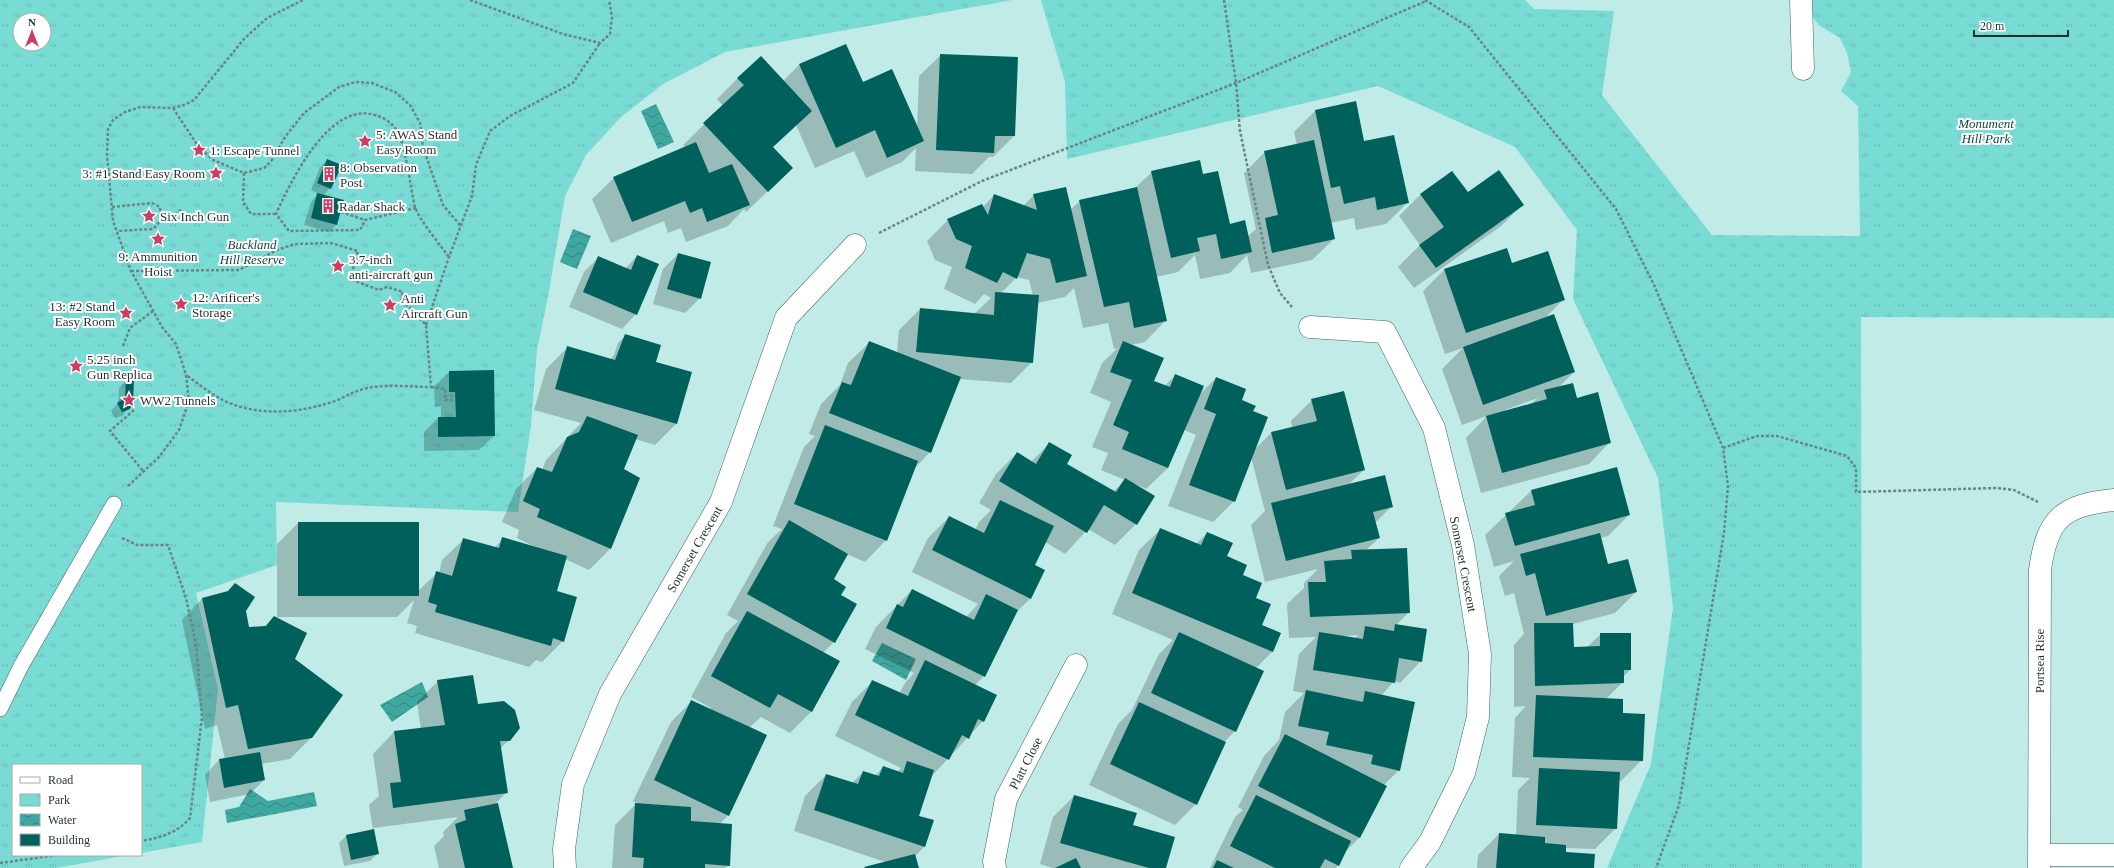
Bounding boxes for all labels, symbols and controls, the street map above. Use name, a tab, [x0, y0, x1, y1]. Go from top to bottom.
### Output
north arrow	[12, 12, 52, 52]
scale bar	[1974, 12, 2068, 38]
text: N	[28, 16, 36, 28]
text: 20 m	[1980, 19, 2005, 33]
park label: Monument Hill Park	[1957, 116, 2014, 146]
place label: 5: AWAS Stand Easy Room	[376, 127, 458, 157]
place icon: 5: AWAS Stand Easy Room	[357, 133, 373, 149]
place icon: 1: Escape Tunnel	[191, 142, 207, 158]
place label: 1: Escape Tunnel	[210, 143, 300, 158]
place label: 8: Observation Post	[340, 160, 417, 190]
place icon: 3: #1 Stand Easy Room	[208, 165, 224, 181]
place label: 3: #1 Stand Easy Room	[82, 166, 205, 181]
building icon: 8: Observation Post	[321, 166, 337, 182]
building icon: Radar Shack	[320, 198, 336, 214]
place label: Radar Shack	[339, 199, 406, 214]
place icon: Six Inch Gun	[141, 208, 157, 224]
place label: Six Inch Gun	[160, 209, 230, 224]
place icon: 9: Ammunition Hoist	[150, 231, 166, 247]
park label: Buckland Hill Reserve	[219, 237, 285, 267]
place label: 9: Ammunition Hoist	[118, 249, 198, 279]
place label: 3.7-inch anti-aircraft gun	[349, 252, 434, 282]
place icon: 3.7-inch anti-aircraft gun	[330, 258, 346, 274]
place label: 12: Arificer's Storage	[192, 290, 260, 320]
place label: Anti Aircraft Gun	[401, 291, 468, 321]
place icon: 12: Arificer's Storage	[173, 296, 189, 312]
place icon: Anti Aircraft Gun	[382, 297, 398, 313]
place label: 13: #2 Stand Easy Room	[49, 299, 115, 329]
place icon: 13: #2 Stand Easy Room	[118, 305, 134, 321]
place label: 5.25 inch Gun Replica	[87, 352, 153, 382]
place icon: 5.25 inch Gun Replica	[68, 358, 84, 374]
place icon: WW2 Tunnels	[121, 392, 137, 408]
place label: WW2 Tunnels	[140, 393, 215, 408]
street label: Somerset Crescent	[664, 503, 725, 595]
street label: Somerset Crescent	[1447, 515, 1480, 614]
street label: Portsea Rise	[2032, 628, 2047, 693]
street label: Platt Close	[1006, 734, 1045, 792]
legend	[12, 764, 142, 856]
text: Road	[48, 773, 73, 787]
text: Park	[48, 793, 70, 807]
text: Water	[48, 813, 76, 827]
text: Building	[48, 833, 90, 847]

